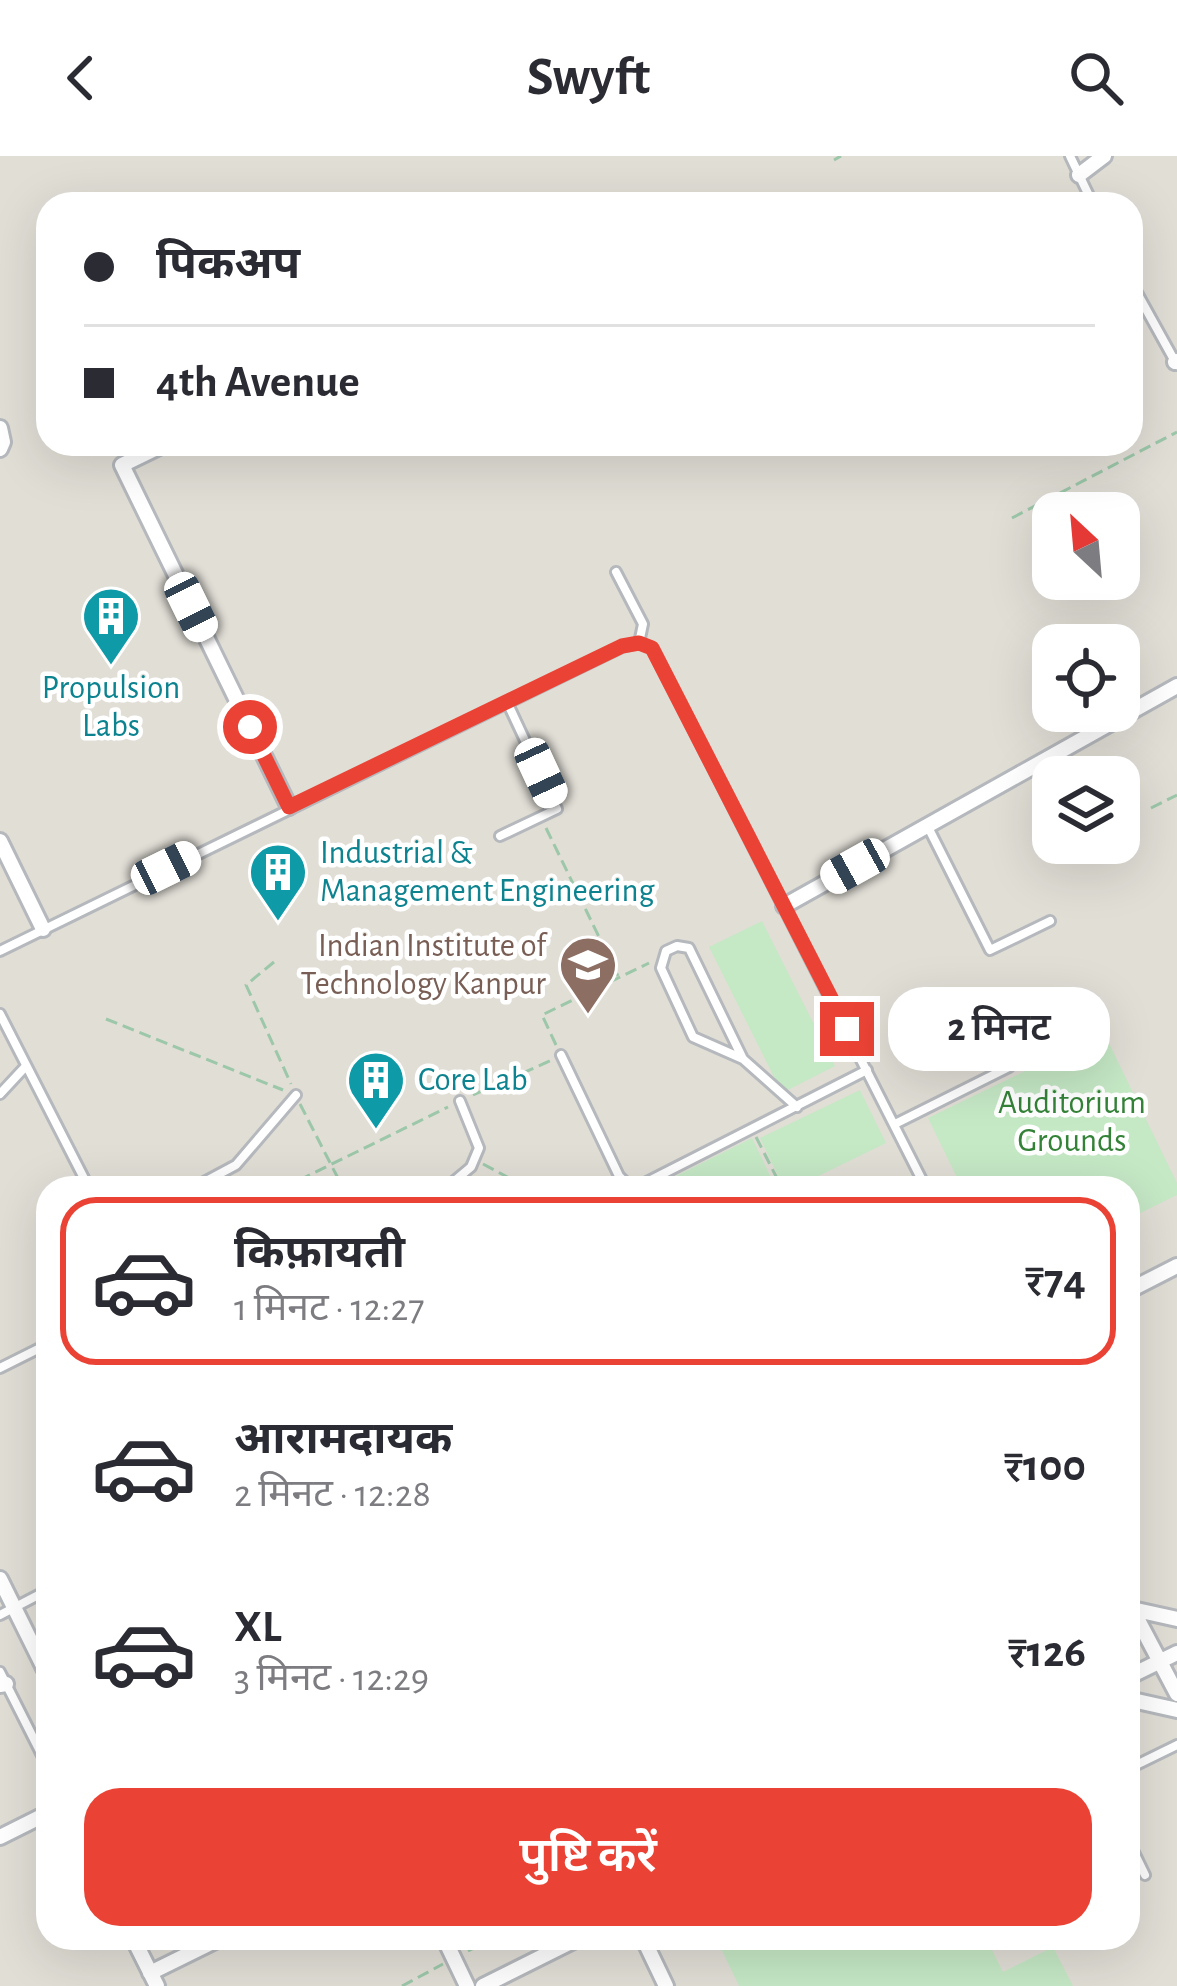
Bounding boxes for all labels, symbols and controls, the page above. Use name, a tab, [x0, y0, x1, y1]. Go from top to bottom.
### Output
icon: back	[48, 45, 114, 111]
icon: search	[1063, 45, 1129, 111]
text: Swyft	[527, 51, 650, 105]
text: पिकअप	[156, 242, 300, 287]
text: 4th Avenue	[156, 360, 360, 405]
north arrow	[1032, 492, 1140, 600]
map controls	[1032, 492, 1140, 864]
car	[159, 567, 223, 647]
building icon: Propulsion Labs	[80, 585, 142, 667]
button: locate	[1032, 624, 1140, 732]
place label: Propulsion Labs	[42, 672, 180, 743]
route start	[223, 700, 277, 754]
car	[509, 733, 573, 813]
button: layers	[1032, 756, 1140, 864]
car	[815, 833, 895, 899]
car	[126, 836, 206, 900]
place label: Industrial & Management Engineering	[320, 837, 655, 908]
building icon: Industrial & Management Engineering	[247, 841, 309, 923]
place label: Indian Institute of Technology Kanpur	[300, 930, 548, 1001]
school or university icon: Indian Institute of Technology Kanpur	[557, 934, 619, 1016]
callout: 2 मिनट	[889, 987, 1111, 1071]
route end	[820, 1002, 874, 1056]
text: 2 मिनट	[947, 1009, 1051, 1048]
building icon: Core Lab	[345, 1049, 407, 1131]
place label: Core Lab	[418, 1064, 528, 1097]
park label: Auditorium Grounds	[998, 1087, 1146, 1158]
icon: car	[90, 1227, 198, 1335]
text: किफ़ायती	[234, 1231, 405, 1276]
text: ₹74	[1025, 1258, 1086, 1303]
text: 1 मिनट · 12:27	[234, 1289, 424, 1328]
icon: car	[90, 1413, 198, 1521]
text: आरामदायक	[234, 1417, 452, 1462]
text: ₹100	[1004, 1444, 1086, 1489]
text: 2 मिनट · 12:28	[234, 1475, 431, 1514]
icon: car	[90, 1599, 198, 1707]
text: XL	[234, 1605, 282, 1650]
text: ₹126	[1008, 1630, 1086, 1675]
text: 3 मिनट · 12:29	[234, 1659, 429, 1698]
button: पुष्टि करें	[84, 1788, 1092, 1926]

